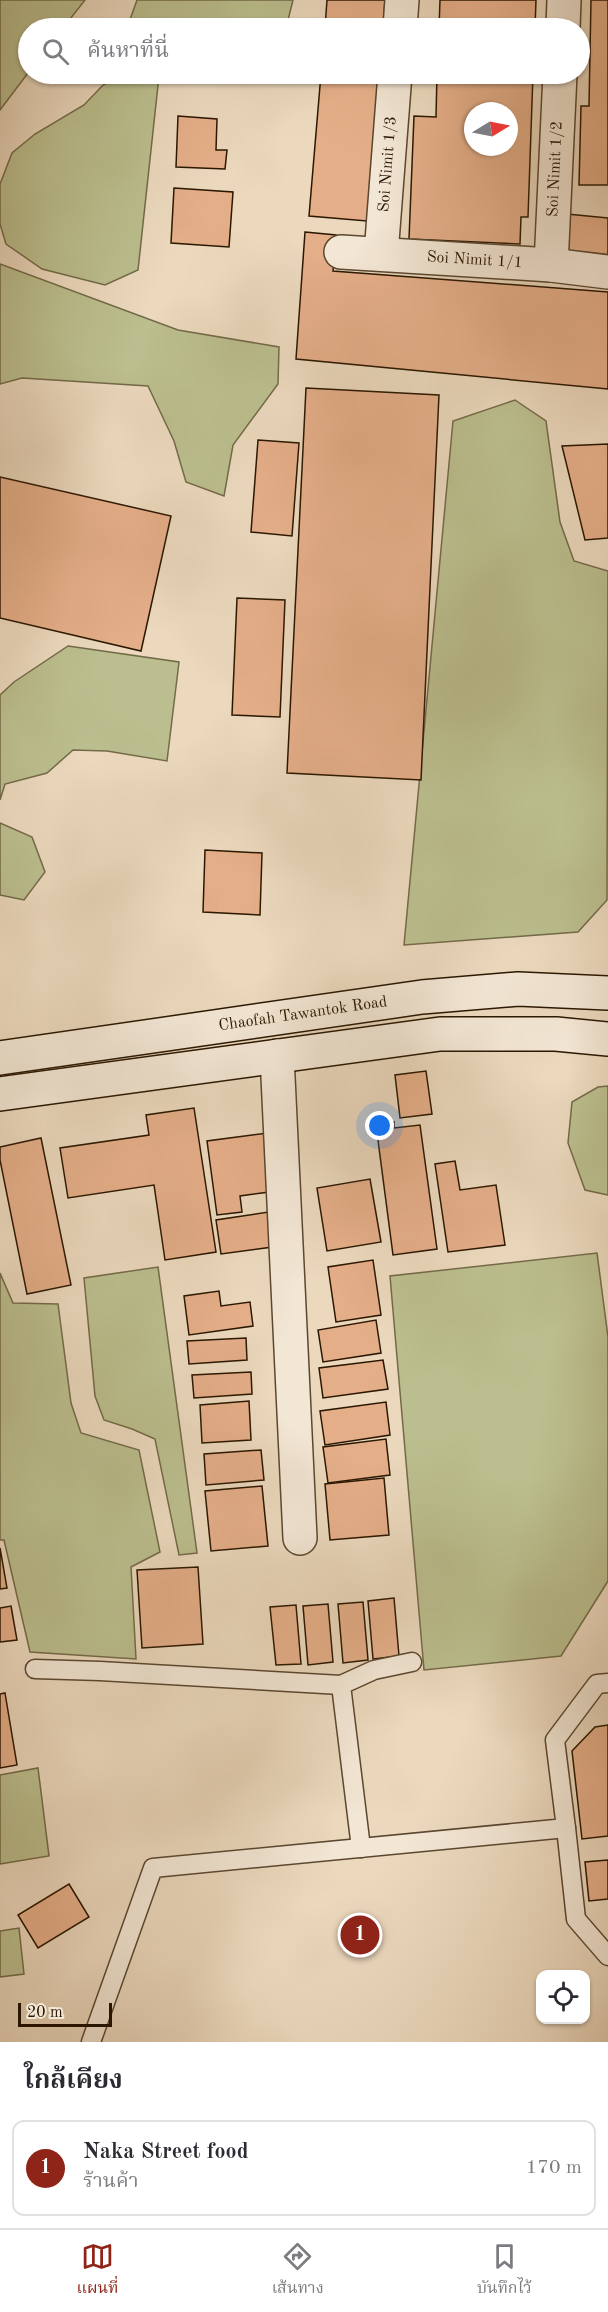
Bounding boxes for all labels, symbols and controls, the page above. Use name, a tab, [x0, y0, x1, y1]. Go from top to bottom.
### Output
search box	[18, 18, 590, 84]
icon: search	[39, 35, 72, 68]
text: ค้นหาที่นี่	[87, 40, 169, 62]
north arrow	[464, 102, 518, 156]
street label: Soi Nimit 1/3	[376, 116, 400, 213]
street label: Soi Nimit 1/2	[545, 121, 566, 218]
street label: Soi Nimit 1/1	[426, 249, 523, 271]
street label: Chaofah Tawantok Road	[217, 994, 388, 1034]
your location	[365, 1111, 394, 1140]
pin: 1	[340, 1912, 380, 1958]
map controls	[536, 1970, 590, 2024]
button: locate	[536, 1970, 590, 2024]
scale bar	[18, 2000, 112, 2028]
text: 20 m	[27, 2005, 63, 2021]
text: ใกล้เคียง	[24, 2068, 123, 2094]
text: Naka Street food	[83, 2141, 249, 2163]
text: 1	[40, 2158, 51, 2178]
text: 170 m	[526, 2158, 582, 2178]
text: ร้านค้า	[83, 2172, 138, 2192]
tab: แผนที่	[77, 2240, 118, 2302]
tab: เส้นทาง	[272, 2240, 324, 2302]
tab: บันทึกไว้	[477, 2240, 531, 2302]

